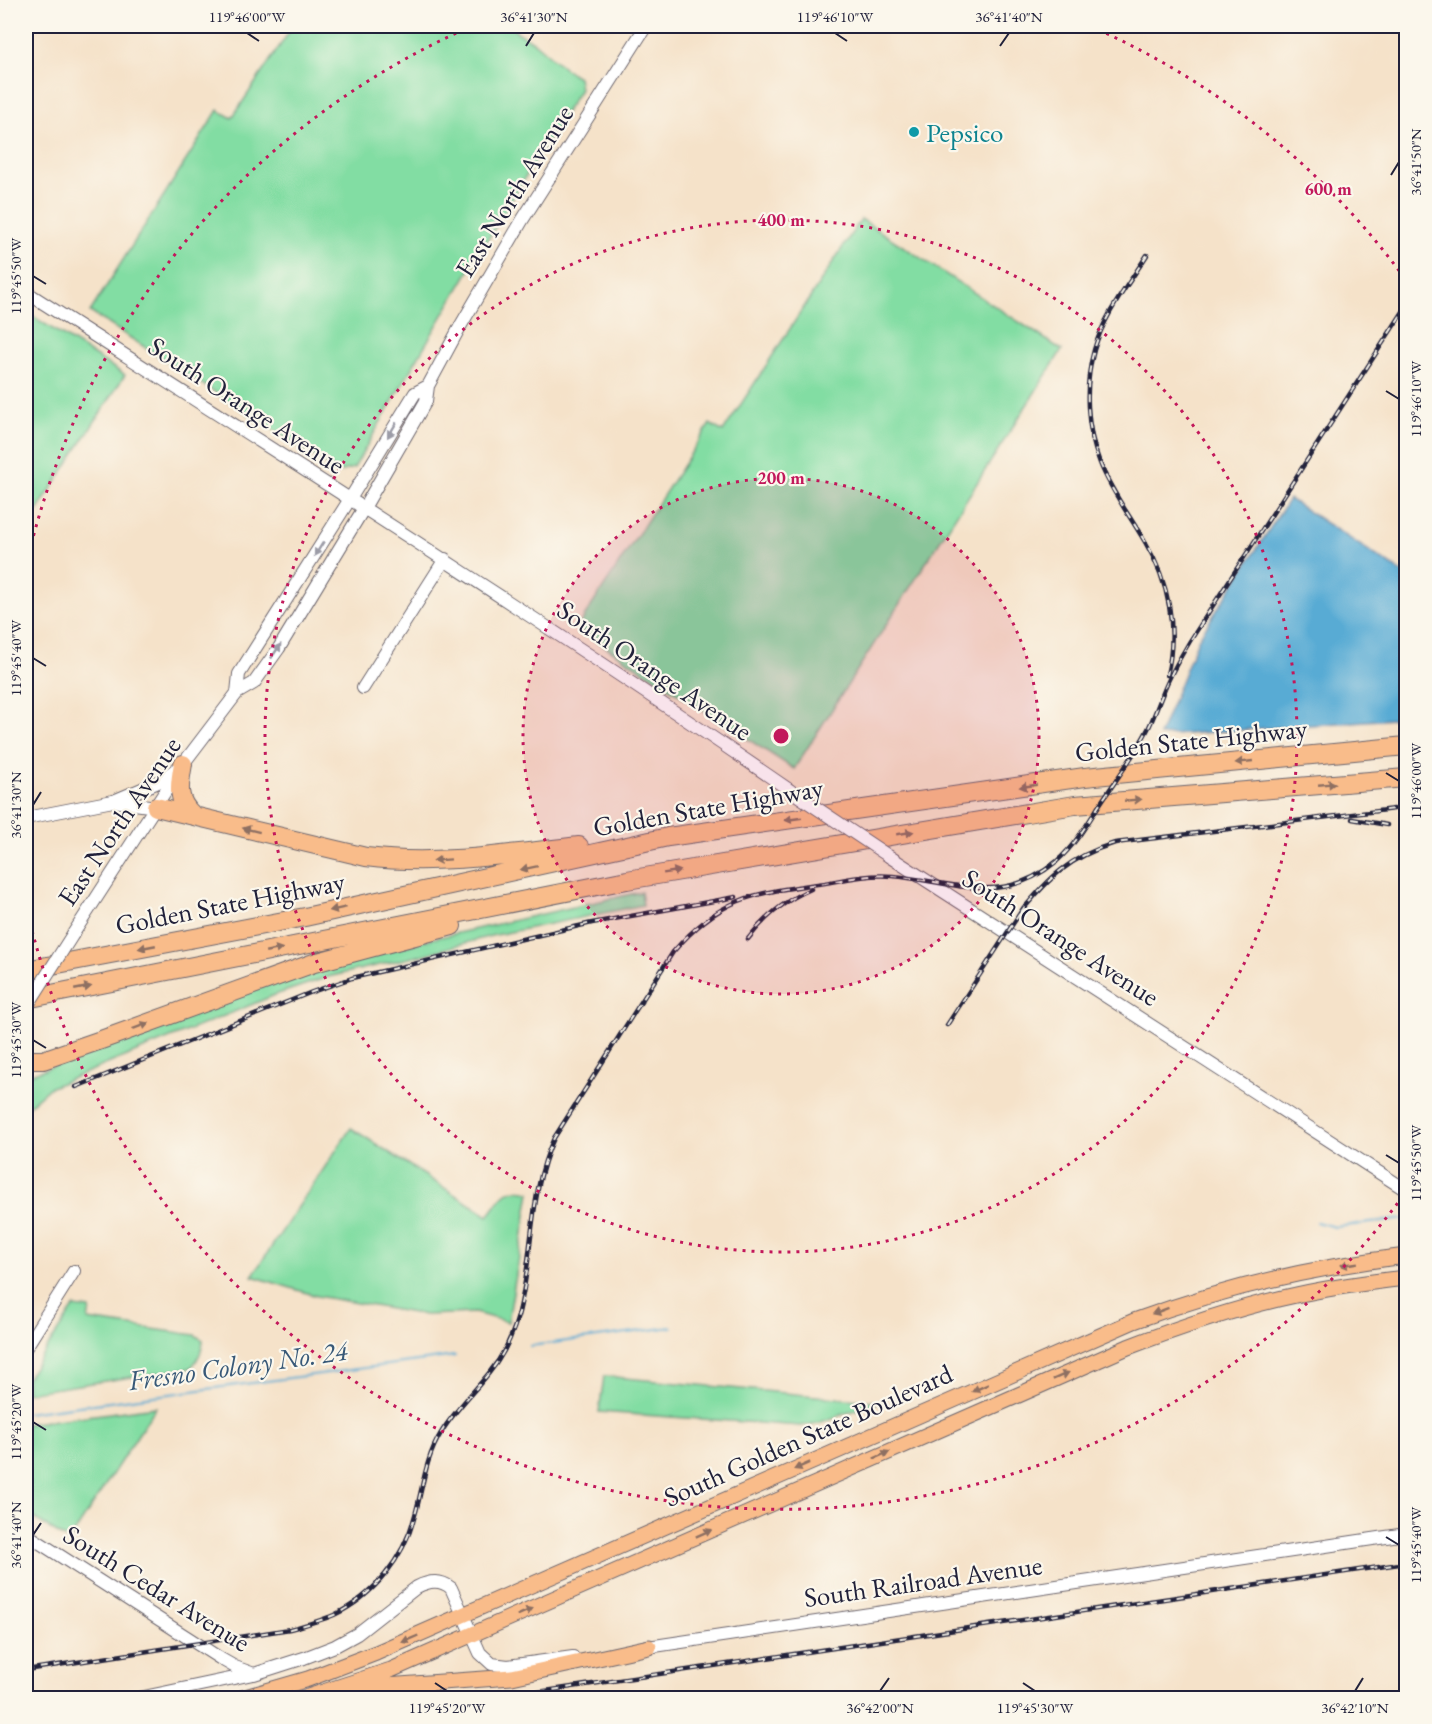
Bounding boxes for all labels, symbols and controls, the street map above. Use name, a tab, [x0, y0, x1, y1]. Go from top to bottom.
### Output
text: 119°46'00"W	[209, 7, 285, 26]
text: 36°41'30"N	[500, 7, 568, 26]
text: 119°46'10"W	[797, 7, 873, 26]
text: 36°41'40"N	[975, 7, 1043, 26]
street label: East North Avenue	[447, 98, 581, 284]
place label: Pepsico	[926, 115, 1003, 150]
marker: Pepsico	[907, 125, 921, 139]
text: 36°41'50"N	[1406, 128, 1425, 196]
text: 600 m	[1304, 177, 1352, 200]
text: 400 m	[757, 208, 805, 231]
text: 119°45'50"W	[6, 238, 25, 314]
street label: South Orange Avenue	[142, 328, 352, 482]
text: 119°46'10"W	[1406, 361, 1425, 437]
one-way arrow	[387, 422, 398, 438]
text: 200 m	[757, 466, 805, 489]
one-way arrow	[314, 540, 325, 557]
street label: South Orange Avenue	[551, 592, 759, 748]
text: 119°45'40"W	[6, 620, 25, 696]
one-way arrow	[270, 643, 281, 659]
street label: Golden State Highway	[1073, 710, 1309, 770]
centre of rings	[771, 726, 791, 746]
street label: East North Avenue	[49, 730, 189, 912]
text: 119°46'00"W	[1406, 743, 1425, 819]
one-way arrow	[1234, 757, 1253, 767]
street label: Golden State Highway	[590, 770, 826, 844]
text: 36°41'30"N	[6, 771, 25, 839]
one-way arrow	[1318, 779, 1337, 789]
one-way arrow	[1018, 781, 1037, 790]
one-way arrow	[1124, 795, 1143, 805]
one-way arrow	[783, 815, 802, 824]
one-way arrow	[242, 824, 260, 834]
one-way arrow	[896, 828, 915, 837]
one-way arrow	[433, 855, 452, 865]
street label: South Orange Avenue	[956, 860, 1166, 1014]
one-way arrow	[519, 863, 538, 873]
street label: Golden State Highway	[112, 864, 348, 942]
one-way arrow	[662, 867, 681, 876]
one-way arrow	[329, 905, 347, 915]
one-way arrow	[137, 943, 156, 952]
one-way arrow	[265, 945, 284, 954]
one-way arrow	[74, 983, 93, 992]
text: 119°45'30"W	[6, 1002, 25, 1078]
one-way arrow	[132, 1020, 150, 1030]
text: 119°45'50"W	[1406, 1125, 1425, 1201]
one-way arrow	[1339, 1259, 1358, 1268]
one-way arrow	[1151, 1307, 1169, 1317]
water label: Fresno Colony No. 24	[125, 1332, 351, 1398]
street label: South Golden State Boulevard	[658, 1355, 958, 1515]
one-way arrow	[1052, 1372, 1069, 1381]
one-way arrow	[972, 1383, 989, 1392]
text: 119°45'20"W	[6, 1384, 25, 1460]
one-way arrow	[874, 1450, 891, 1459]
one-way arrow	[792, 1461, 810, 1471]
text: 36°41'40"N	[6, 1501, 25, 1569]
text: 119°45'40"W	[1406, 1507, 1425, 1583]
street label: South Cedar Avenue	[57, 1517, 257, 1659]
one-way arrow	[695, 1528, 713, 1538]
street label: South Railroad Avenue	[802, 1547, 1044, 1615]
one-way arrow	[516, 1606, 534, 1616]
one-way arrow	[401, 1634, 418, 1643]
text: 119°45'20"W	[409, 1698, 485, 1717]
text: 36°42'00"N	[846, 1698, 914, 1717]
text: 119°45'30"W	[997, 1698, 1073, 1717]
text: 36°42'10"N	[1321, 1698, 1389, 1717]

